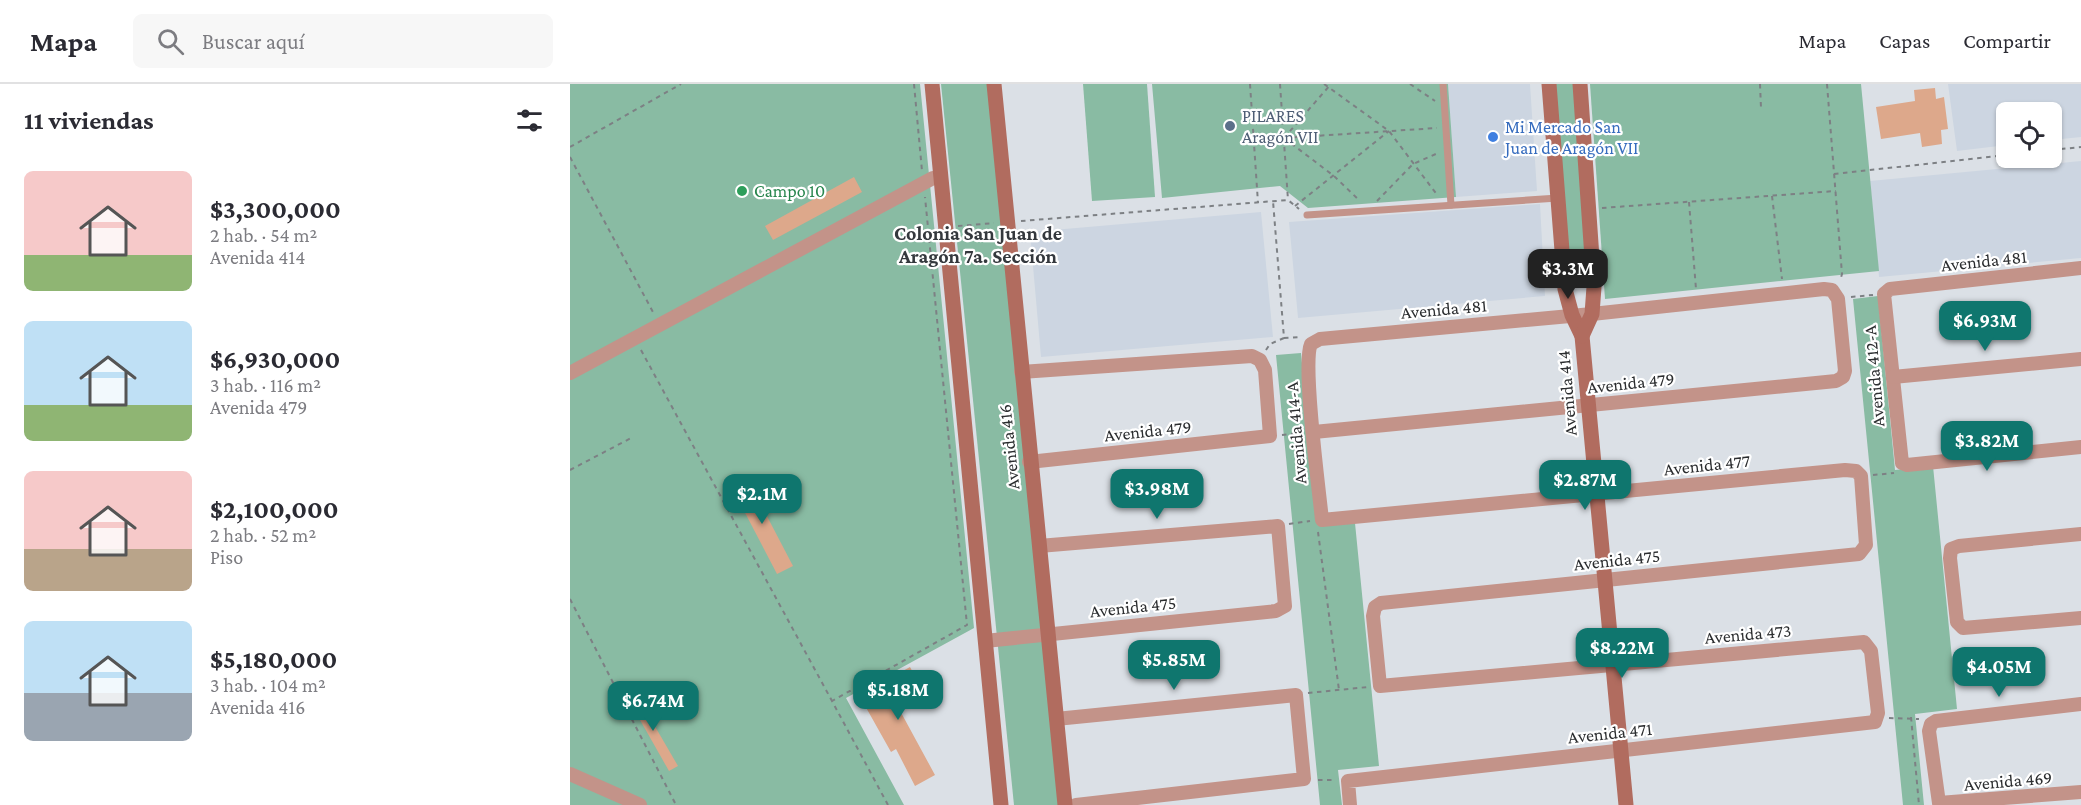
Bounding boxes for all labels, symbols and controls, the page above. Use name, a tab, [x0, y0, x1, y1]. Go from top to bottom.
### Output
search box	[133, 14, 553, 68]
icon: search	[154, 25, 187, 58]
text: Mapa	[30, 26, 97, 57]
text: Buscar aquí	[202, 29, 305, 54]
text: Mapa	[1798, 29, 1846, 53]
text: Capas	[1879, 29, 1930, 53]
text: Compartir	[1963, 29, 2051, 53]
map controls	[1996, 102, 2062, 168]
button: locate	[1996, 102, 2062, 168]
icon: filters	[513, 104, 546, 137]
text: 11 viviendas	[24, 106, 154, 135]
place label: PILARES Aragón VII	[1242, 106, 1318, 147]
place label: Mi Mercado San Juan de Aragón VII	[1503, 117, 1638, 158]
marker: PILARES Aragón VII	[1223, 119, 1237, 133]
marker: Mi Mercado San Juan de Aragón VII	[1486, 130, 1500, 144]
place label: Campo 10	[754, 181, 825, 201]
marker: Campo 10	[735, 184, 749, 198]
icon: home	[72, 195, 144, 267]
text: $3,300,000	[210, 195, 341, 224]
district label: Colonia San Juan de Aragón 7a. Sección	[894, 222, 1062, 267]
text: 2 hab. · 54 m²	[210, 224, 317, 246]
text: Avenida 414	[210, 246, 305, 268]
street label: Avenida 481	[1940, 247, 2028, 275]
pin: $3.3M	[1526, 249, 1610, 300]
text: $3.3M	[1542, 257, 1594, 279]
street label: Avenida 481	[1400, 295, 1488, 323]
pin: $6.93M	[1936, 301, 2034, 352]
text: $6.93M	[1953, 309, 2017, 331]
street label: Avenida 412-A	[1860, 324, 1888, 428]
icon: home	[72, 345, 144, 417]
text: $6,930,000	[210, 345, 340, 374]
street label: Avenida 414	[1553, 349, 1581, 437]
street label: Avenida 479	[1586, 368, 1676, 398]
text: 3 hab. · 116 m²	[210, 374, 321, 396]
street label: Avenida 414-A	[1282, 380, 1310, 485]
text: Avenida 479	[210, 396, 307, 418]
street label: Avenida 416	[995, 403, 1023, 491]
street label: Avenida 479	[1103, 416, 1193, 446]
pin: $3.82M	[1938, 421, 2036, 472]
text: $3.82M	[1955, 429, 2019, 451]
street label: Avenida 477	[1663, 451, 1751, 479]
pin: $2.87M	[1536, 460, 1634, 511]
text: $2.87M	[1553, 468, 1617, 490]
pin: $3.98M	[1108, 469, 1206, 520]
pin: $2.1M	[720, 474, 804, 525]
text: $3.98M	[1124, 477, 1190, 499]
text: $2.1M	[737, 482, 787, 504]
icon: home	[72, 495, 144, 567]
text: $2,100,000	[210, 495, 339, 524]
text: 2 hab. · 52 m²	[210, 524, 316, 546]
text: Piso	[210, 546, 243, 568]
street label: Avenida 475	[1573, 546, 1661, 574]
street label: Avenida 475	[1089, 593, 1177, 621]
street label: Avenida 473	[1704, 620, 1792, 648]
pin: $8.22M	[1573, 628, 1671, 679]
text: $8.22M	[1590, 636, 1654, 658]
pin: $5.85M	[1125, 640, 1223, 691]
icon: home	[72, 645, 144, 717]
text: $5,180,000	[210, 645, 337, 674]
pin: $4.05M	[1950, 647, 2048, 698]
text: $5.85M	[1142, 648, 1206, 670]
text: $4.05M	[1966, 655, 2032, 677]
pin: $5.18M	[849, 670, 947, 721]
text: 3 hab. · 104 m²	[210, 674, 326, 696]
text: $5.18M	[867, 678, 929, 700]
pin: $6.74M	[604, 681, 702, 732]
text: $6.74M	[622, 689, 684, 711]
text: Avenida 416	[210, 696, 305, 718]
street label: Avenida 471	[1567, 719, 1653, 747]
street label: Avenida 469	[1963, 767, 2053, 795]

